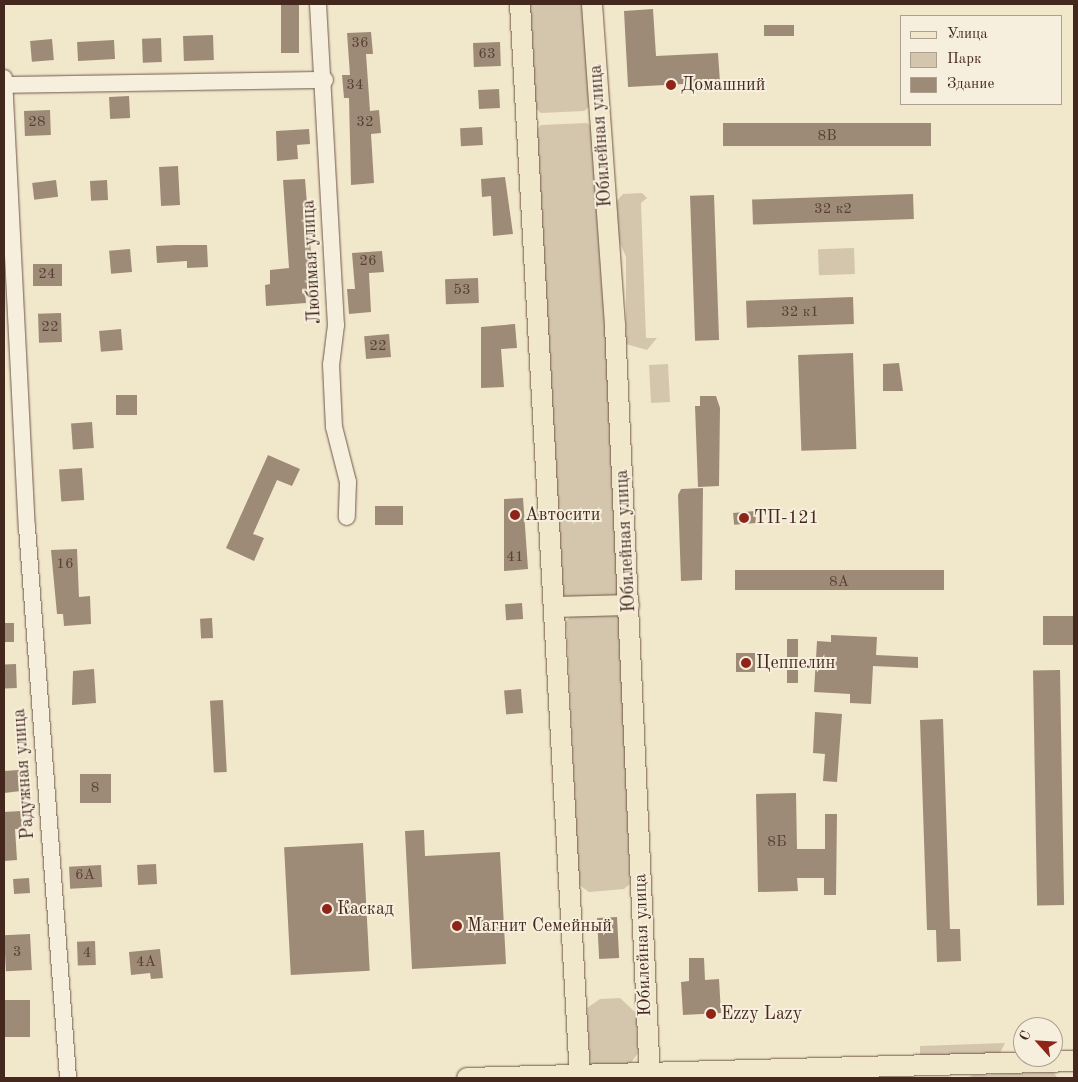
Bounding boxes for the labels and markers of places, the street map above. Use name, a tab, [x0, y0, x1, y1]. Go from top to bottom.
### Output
place label: Домашний	[681, 74, 765, 96]
marker: Домашний	[665, 79, 677, 91]
place label: Автосити	[525, 504, 601, 526]
place label: ТП-121	[754, 507, 819, 529]
marker: Автосити	[509, 509, 521, 521]
marker: ТП-121	[738, 512, 750, 524]
place label: Цеппелин	[756, 652, 835, 674]
marker: Цеппелин	[740, 657, 752, 669]
place label: Каскад	[337, 898, 394, 920]
marker: Каскад	[321, 903, 333, 915]
place label: Магнит Семейный	[467, 915, 612, 937]
marker: Магнит Семейный	[451, 920, 463, 932]
place label: Ezzy Lazy	[721, 1003, 802, 1025]
marker: Ezzy Lazy	[705, 1008, 717, 1020]

